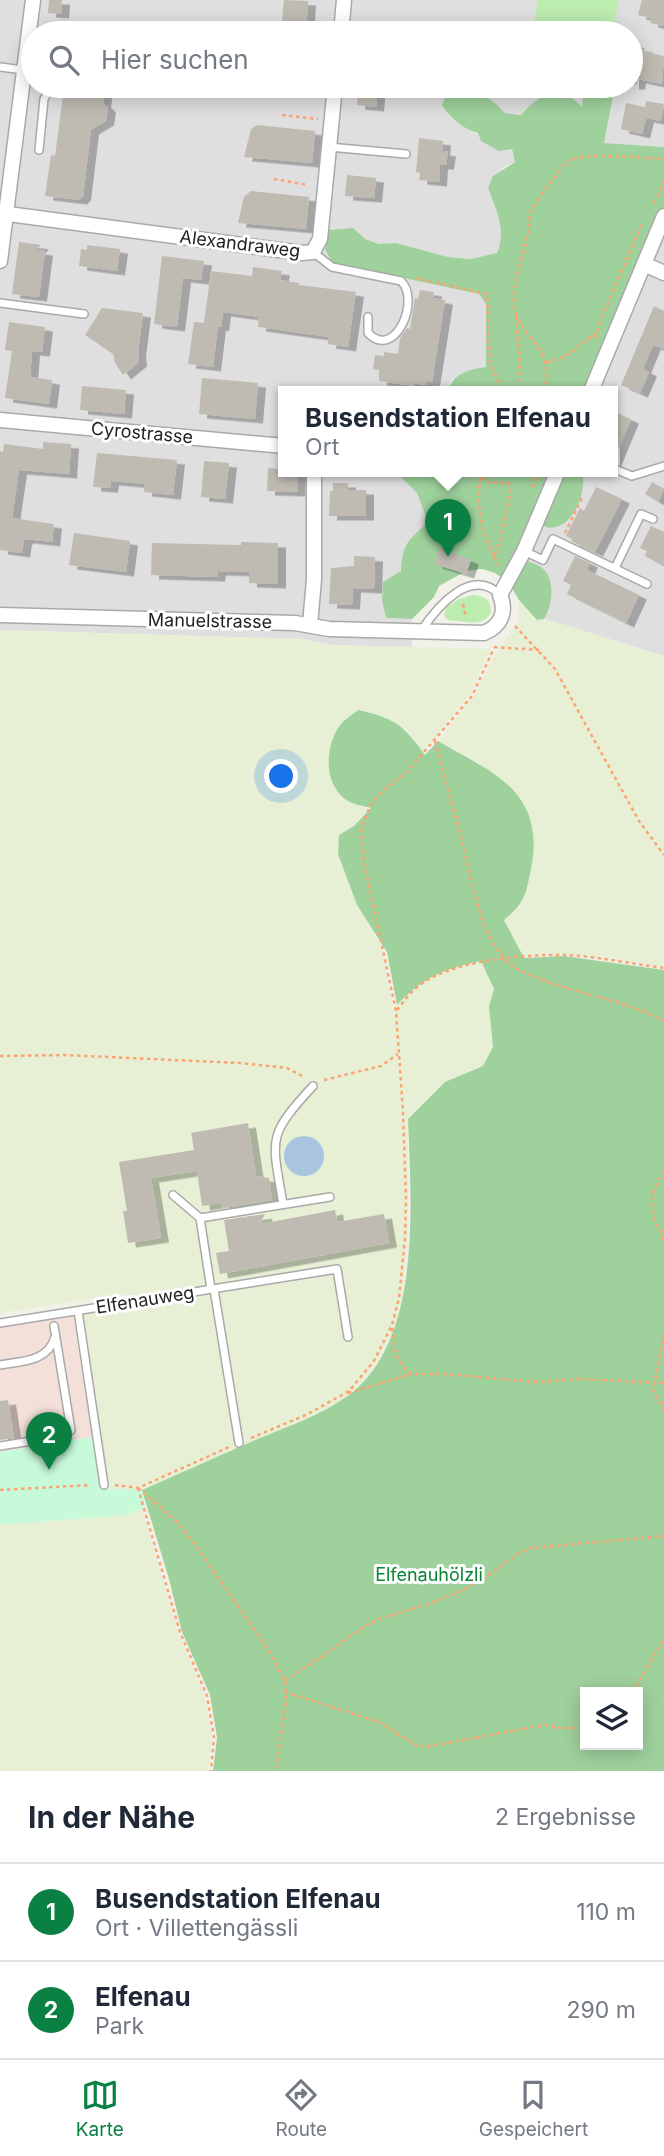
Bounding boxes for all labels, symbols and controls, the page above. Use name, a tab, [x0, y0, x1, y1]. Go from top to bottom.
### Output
search box	[21, 21, 643, 98]
icon: search	[45, 41, 83, 79]
text: Hier suchen	[101, 44, 249, 75]
street label: Alexandraweg	[179, 226, 302, 261]
popup	[278, 386, 618, 477]
text: Busendstation Elfenau	[305, 402, 591, 433]
street label: Cyrostrasse	[90, 418, 194, 447]
text: Ort	[305, 433, 339, 461]
pin: 1	[425, 499, 471, 557]
street label: Manuelstrasse	[148, 609, 272, 632]
your location	[264, 759, 298, 793]
street label: Elfenauweg	[94, 1281, 196, 1318]
pin: 2	[26, 1412, 72, 1470]
park label: Elfenauhölzli	[375, 1564, 483, 1585]
map controls	[580, 1687, 643, 1750]
button: layers	[580, 1687, 643, 1750]
text: In der Nähe	[28, 1799, 195, 1835]
text: 2 Ergebnisse	[495, 1803, 636, 1831]
text: Busendstation Elfenau	[95, 1883, 381, 1914]
text: 1	[46, 1898, 56, 1926]
text: 110 m	[576, 1898, 636, 1926]
text: Ort · Villettengässli	[95, 1914, 298, 1942]
text: Elfenau	[95, 1981, 191, 2012]
text: 2	[44, 1996, 58, 2024]
text: 290 m	[567, 1996, 636, 2024]
text: Park	[95, 2012, 144, 2040]
tab: Karte	[76, 2076, 124, 2141]
tab: Route	[275, 2076, 327, 2141]
tab: Gespeichert	[479, 2076, 588, 2141]

